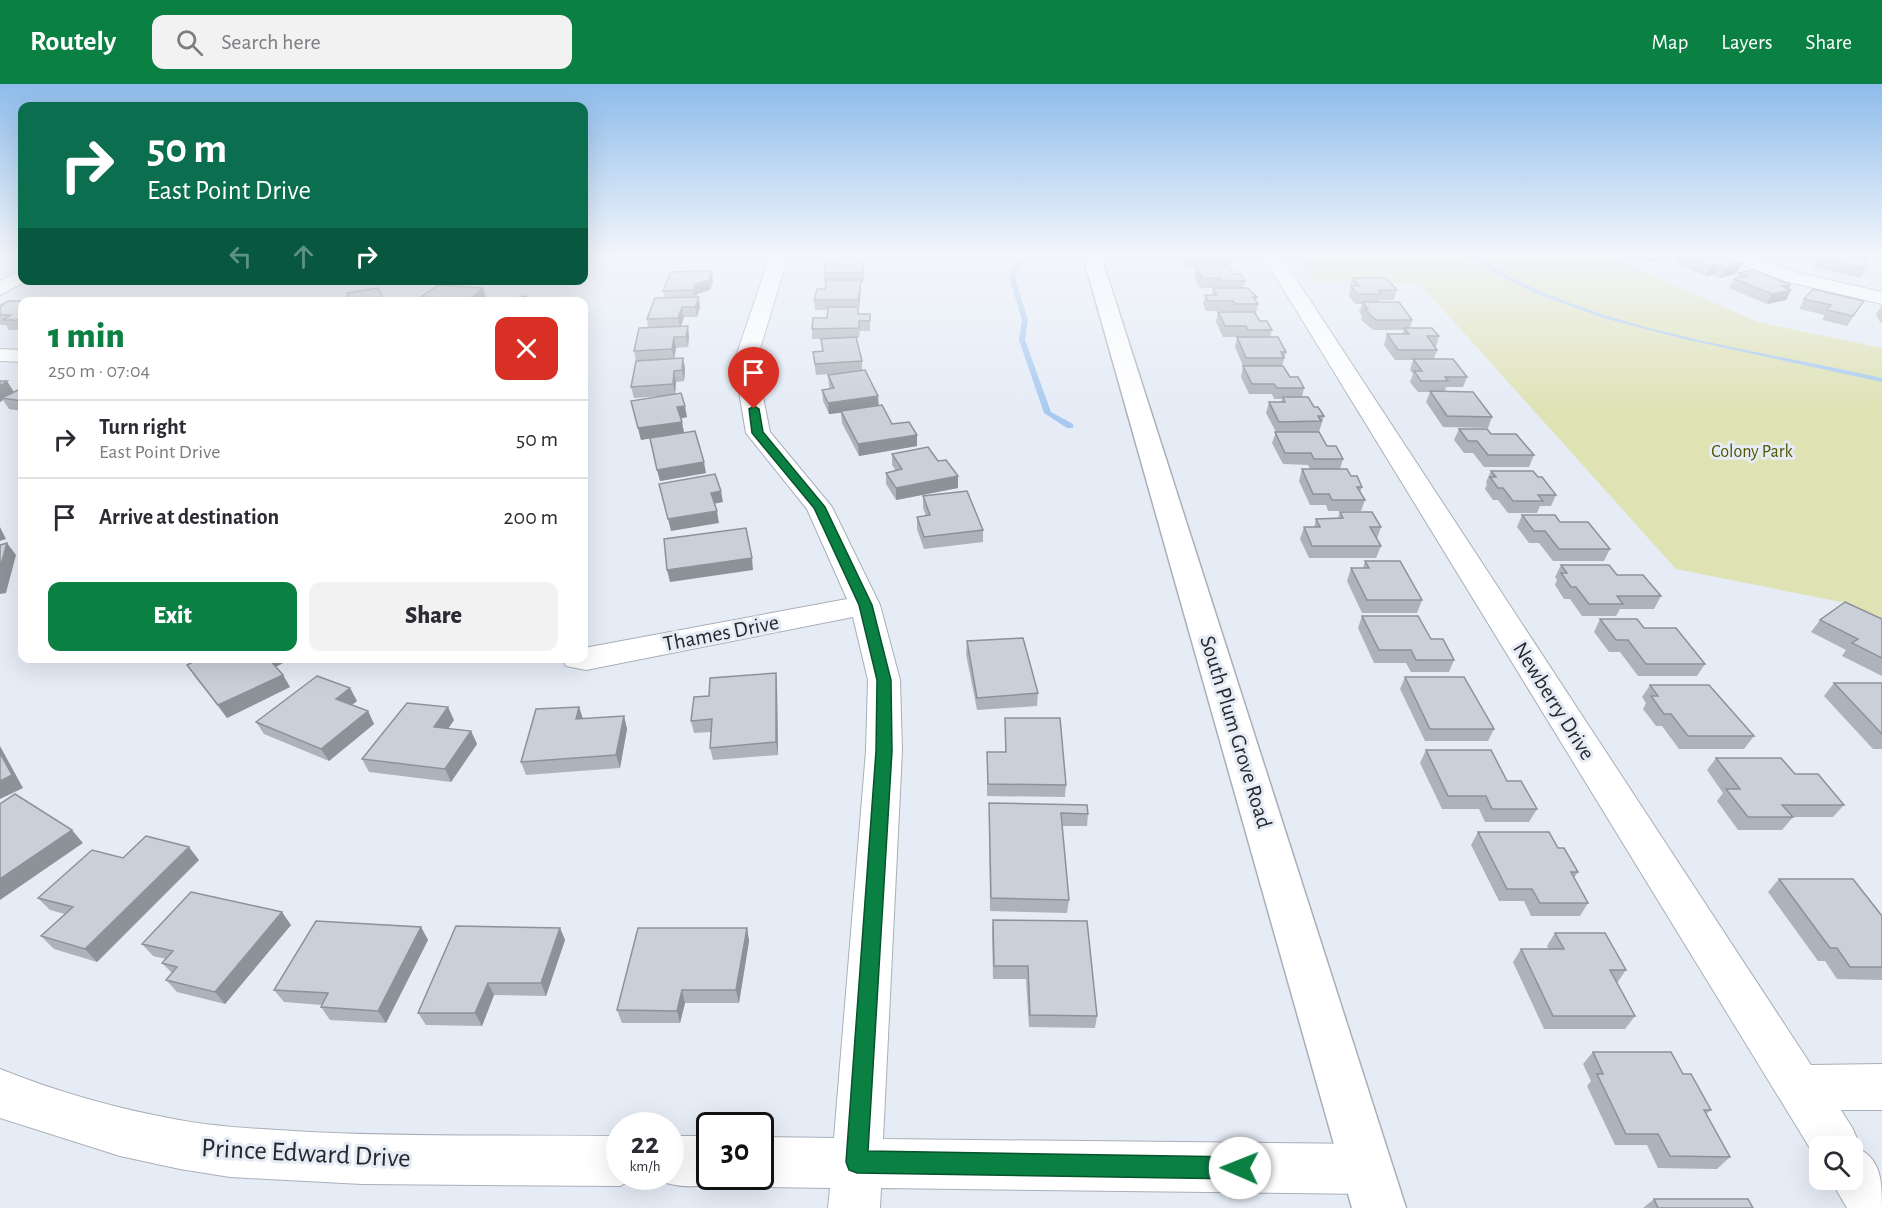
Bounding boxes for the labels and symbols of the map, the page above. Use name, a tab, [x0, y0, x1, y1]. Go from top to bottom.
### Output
pin	[728, 347, 779, 409]
park label: Colony Park	[1711, 443, 1794, 461]
street label: Thames Drive	[661, 611, 781, 655]
street label: South Plum Grove Road	[1196, 633, 1276, 831]
street label: Newberry Drive	[1509, 638, 1599, 764]
speed limit sign: 30	[696, 1112, 774, 1190]
street label: Prince Edward Drive	[201, 1134, 411, 1172]
position arrow	[1208, 1136, 1272, 1200]

